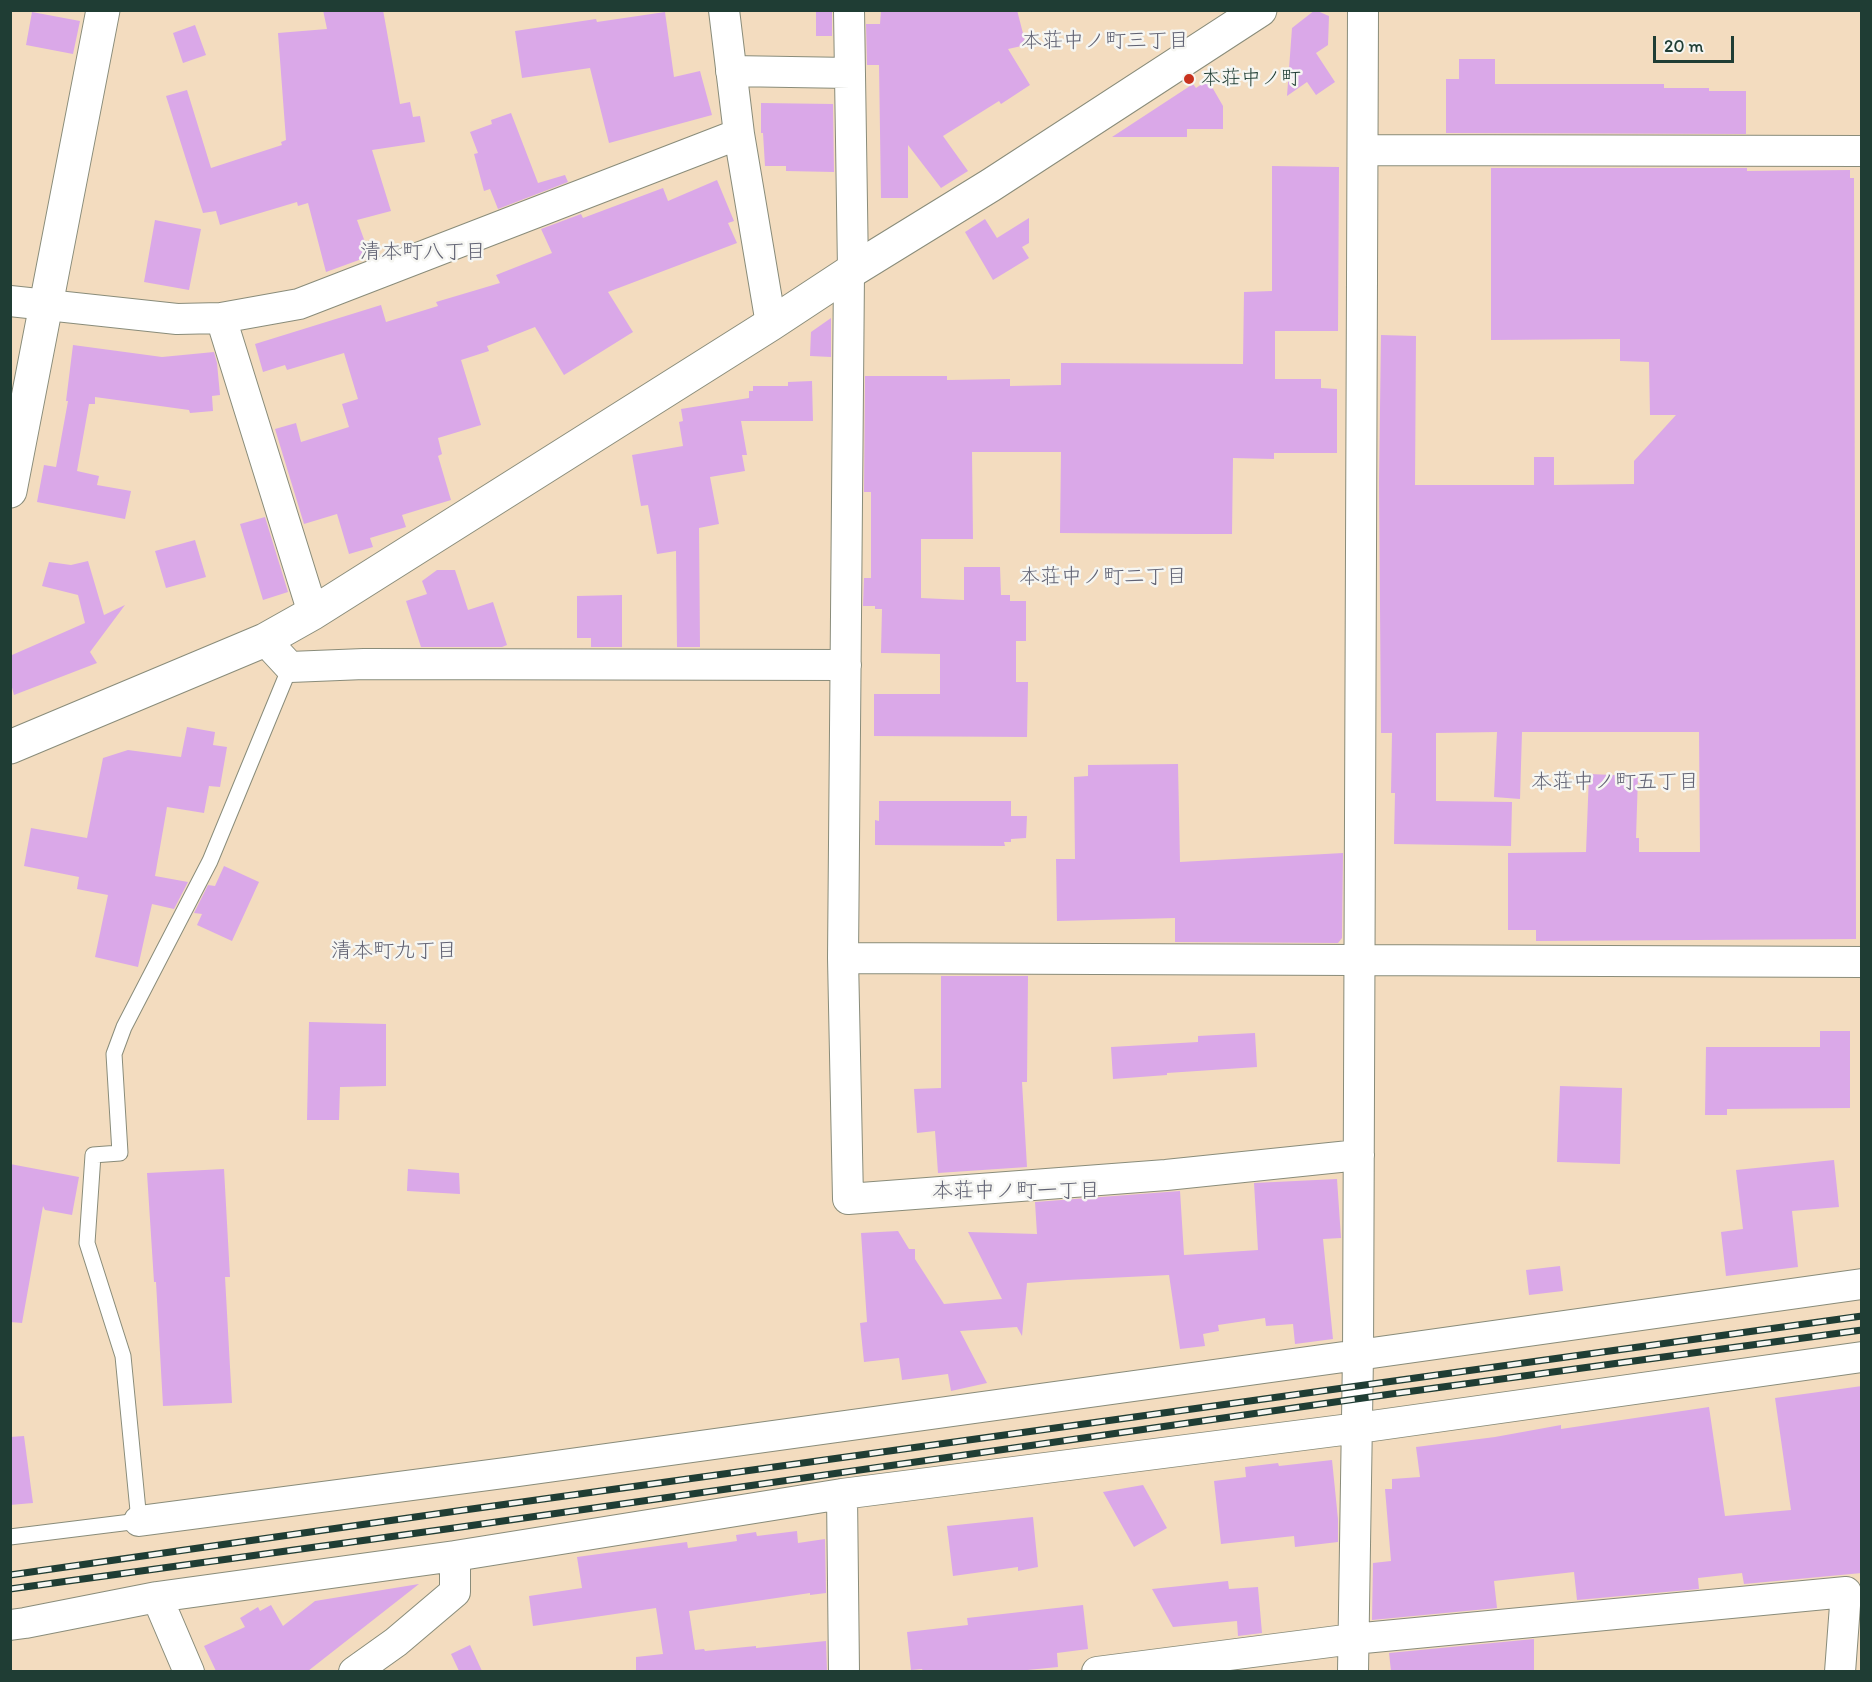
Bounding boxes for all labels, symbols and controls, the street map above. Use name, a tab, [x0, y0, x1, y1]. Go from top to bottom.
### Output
scale bar	[1656, 24, 1737, 62]
district label: 本荘中ノ町三丁目	[1021, 29, 1189, 55]
text: 20 m	[1664, 35, 1704, 57]
place label: 本荘中ノ町	[1201, 67, 1301, 91]
marker: 本荘中ノ町	[1182, 72, 1196, 86]
district label: 清本町八丁目	[360, 240, 486, 266]
district label: 本荘中ノ町二丁目	[1019, 565, 1187, 591]
district label: 本荘中ノ町五丁目	[1531, 770, 1699, 796]
district label: 清本町九丁目	[331, 939, 457, 965]
district label: 本荘中ノ町一丁目	[932, 1179, 1100, 1205]

